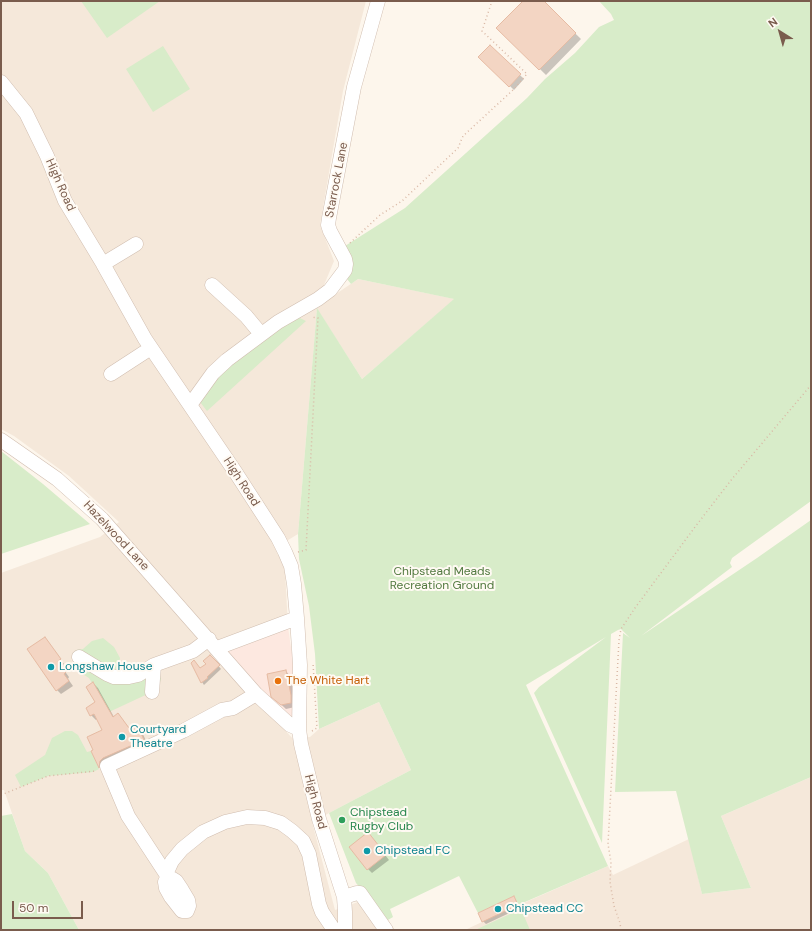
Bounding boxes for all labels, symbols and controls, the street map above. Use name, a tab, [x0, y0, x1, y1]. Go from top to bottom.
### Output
north arrow	[760, 12, 800, 52]
text: N	[765, 14, 780, 30]
street label: Starrock Lane	[323, 141, 351, 219]
street label: High Road	[42, 157, 78, 213]
street label: High Road	[220, 455, 262, 509]
street label: Hazelwood Lane	[80, 498, 152, 574]
park label: Chipstead Meads Recreation Ground	[390, 565, 494, 593]
place label: Longshaw House	[59, 660, 152, 674]
marker: Longshaw House	[46, 662, 56, 672]
place label: The White Hart	[286, 674, 369, 688]
marker: The White Hart	[273, 676, 283, 686]
place label: Courtyard Theatre	[130, 723, 186, 751]
marker: Courtyard Theatre	[117, 732, 127, 742]
street label: High Road	[301, 773, 329, 831]
place label: Chipstead Rugby Club	[350, 806, 413, 834]
marker: Chipstead Rugby Club	[337, 815, 347, 825]
place label: Chipstead FC	[375, 844, 450, 858]
marker: Chipstead FC	[362, 846, 372, 856]
scale bar	[14, 893, 85, 919]
text: 50 m	[19, 900, 48, 916]
place label: Chipstead CC	[506, 902, 583, 916]
marker: Chipstead CC	[493, 904, 503, 914]

